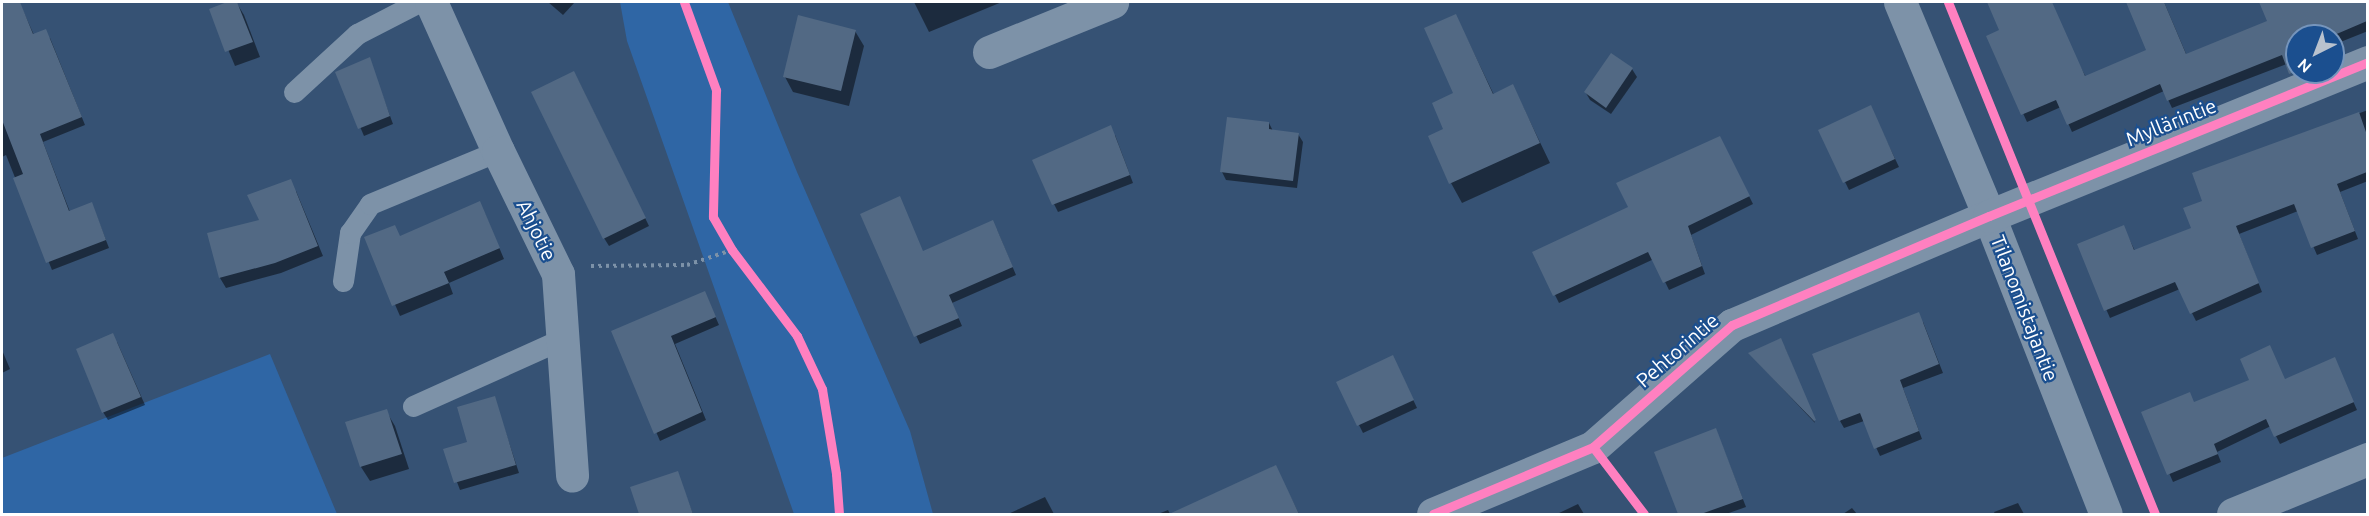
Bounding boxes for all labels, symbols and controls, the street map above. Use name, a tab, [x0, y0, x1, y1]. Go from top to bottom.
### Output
north arrow	[2285, 24, 2345, 84]
text: N	[2294, 55, 2315, 77]
street label: Myllärintie	[2122, 93, 2220, 151]
street label: Ahjotie	[512, 196, 562, 264]
street label: Tilanomistajantie	[1986, 232, 2064, 384]
street label: Pehtorintie	[1631, 308, 1723, 392]

